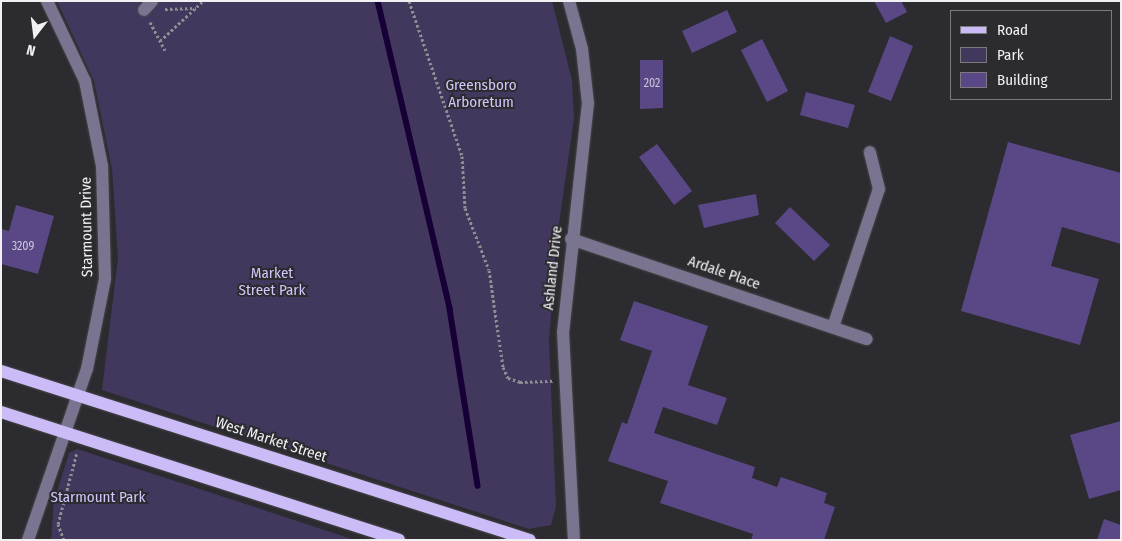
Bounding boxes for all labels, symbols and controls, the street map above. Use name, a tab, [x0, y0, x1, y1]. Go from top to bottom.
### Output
north arrow	[10, 10, 60, 60]
legend	[950, 10, 1112, 100]
text: Road	[997, 21, 1028, 39]
text: N	[25, 41, 37, 59]
text: Park	[997, 46, 1024, 64]
text: Building	[997, 71, 1048, 89]
park label: Greensboro Arboretum	[445, 76, 517, 111]
house number: 202	[644, 77, 660, 91]
street label: Starmount Drive	[77, 177, 97, 277]
street label: Ashland Drive	[540, 225, 566, 311]
house number: 3209	[12, 240, 34, 254]
street label: Ardale Place	[685, 252, 763, 294]
park label: Market Street Park	[238, 264, 306, 299]
street label: West Market Street	[213, 413, 329, 467]
park label: Starmount Park	[50, 489, 146, 507]

